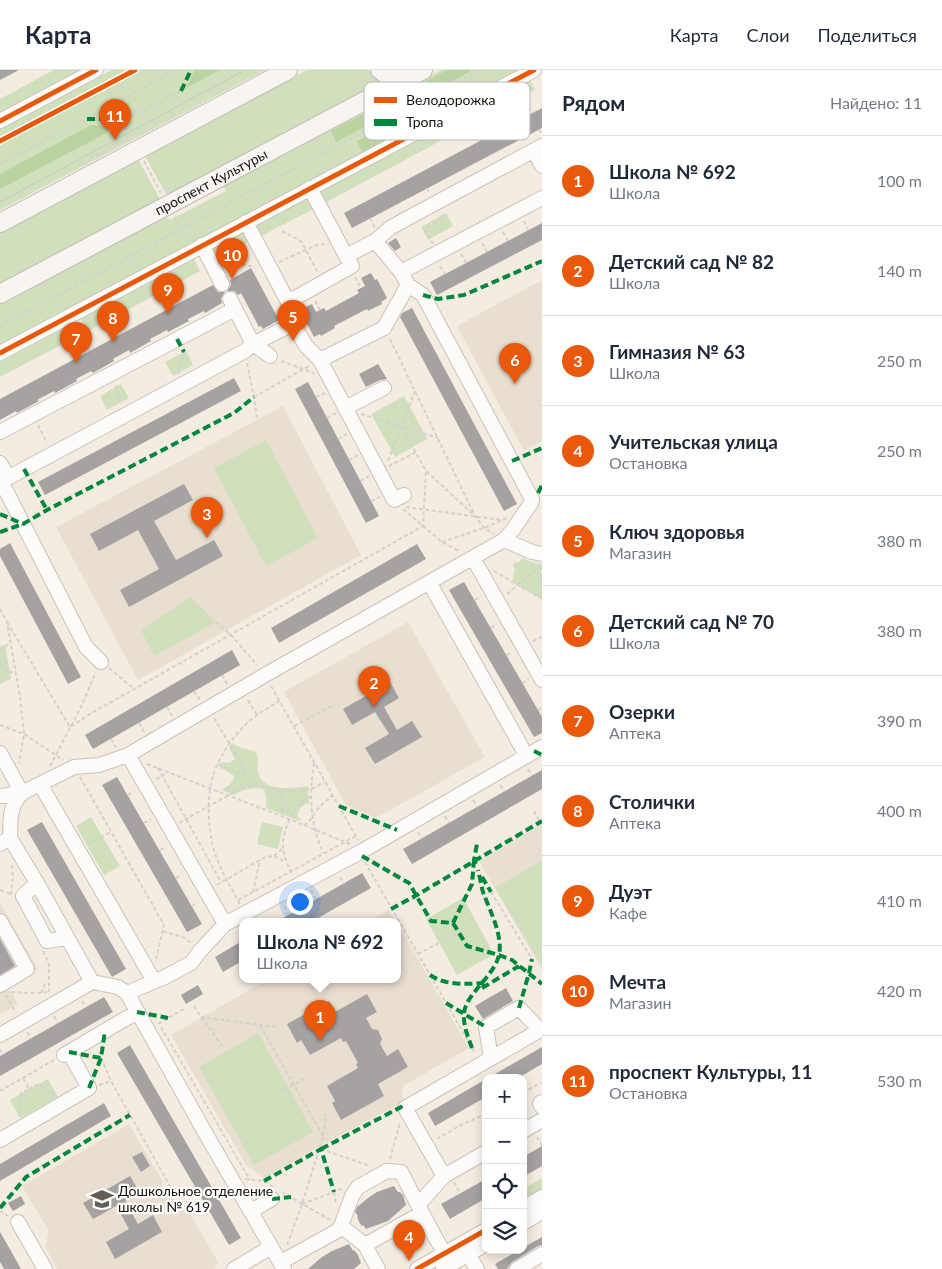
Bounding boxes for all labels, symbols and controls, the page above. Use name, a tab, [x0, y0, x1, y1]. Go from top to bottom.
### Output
text: Карта	[25, 20, 92, 49]
text: Карта	[670, 24, 718, 46]
text: Слои	[746, 24, 790, 46]
text: Поделиться	[818, 24, 917, 46]
legend	[364, 82, 530, 140]
text: Рядом	[562, 90, 625, 115]
text: Велодорожка	[406, 91, 495, 108]
text: Найдено: 11	[830, 93, 922, 112]
pin: 11	[99, 99, 131, 140]
text: Тропа	[406, 113, 443, 130]
street label: проспект Культуры	[152, 145, 270, 218]
text: Школа № 692	[609, 160, 736, 183]
text: 1	[573, 171, 583, 190]
text: 100 m	[877, 171, 922, 190]
text: Школа	[609, 183, 660, 202]
pin: 10	[216, 238, 248, 279]
text: Детский сад № 82	[609, 250, 774, 273]
text: 2	[573, 261, 583, 280]
text: 140 m	[877, 261, 922, 280]
pin: 9	[152, 273, 184, 314]
text: Школа	[609, 273, 660, 292]
pin: 5	[277, 300, 309, 341]
pin: 8	[97, 301, 129, 342]
pin: 7	[60, 322, 92, 363]
text: Гимназия № 63	[609, 340, 745, 363]
pin: 6	[499, 343, 531, 384]
text: 3	[573, 351, 583, 370]
text: 250 m	[877, 351, 922, 370]
text: Школа	[609, 363, 660, 382]
text: Учительская улица	[609, 430, 778, 453]
text: 4	[573, 441, 583, 460]
text: 250 m	[877, 441, 922, 460]
text: Остановка	[609, 453, 688, 472]
pin: 3	[191, 497, 223, 538]
text: Ключ здоровья	[609, 520, 745, 543]
text: 5	[573, 531, 583, 550]
text: 380 m	[877, 531, 922, 550]
text: Магазин	[609, 543, 671, 562]
text: Детский сад № 70	[609, 610, 774, 633]
text: 6	[573, 621, 583, 640]
text: 380 m	[877, 621, 922, 640]
text: Школа	[609, 633, 660, 652]
pin: 2	[358, 666, 390, 707]
text: Озерки	[609, 700, 675, 723]
text: 7	[573, 711, 583, 730]
text: 390 m	[877, 711, 922, 730]
text: Аптека	[609, 723, 661, 742]
text: Столички	[609, 790, 695, 813]
text: 8	[573, 801, 583, 820]
text: 400 m	[877, 801, 922, 820]
text: Аптека	[609, 813, 661, 832]
text: Дуэт	[609, 880, 652, 903]
your location	[287, 889, 313, 915]
text: 9	[573, 891, 583, 910]
text: 410 m	[877, 891, 922, 910]
text: Кафе	[609, 903, 647, 922]
popup	[239, 918, 401, 983]
text: Школа № 692	[257, 930, 383, 953]
text: Школа	[257, 953, 308, 972]
text: Мечта	[609, 970, 666, 993]
text: 10	[569, 981, 587, 1000]
text: 420 m	[877, 981, 922, 1000]
text: Магазин	[609, 993, 671, 1012]
pin: 1	[304, 1000, 336, 1041]
text: проспект Культуры, 11	[609, 1060, 813, 1083]
text: 11	[569, 1071, 587, 1090]
text: 530 m	[877, 1071, 922, 1090]
map controls	[482, 1074, 527, 1254]
button: +	[482, 1074, 527, 1119]
text: Остановка	[609, 1083, 688, 1102]
button: −	[482, 1119, 527, 1164]
button: locate	[482, 1164, 527, 1209]
place label: Дошкольное отделение школы № 619	[118, 1182, 273, 1215]
school or university icon: Дошкольное отделение школы № 619	[89, 1186, 115, 1212]
button: layers	[482, 1209, 527, 1254]
pin: 4	[393, 1220, 425, 1261]

